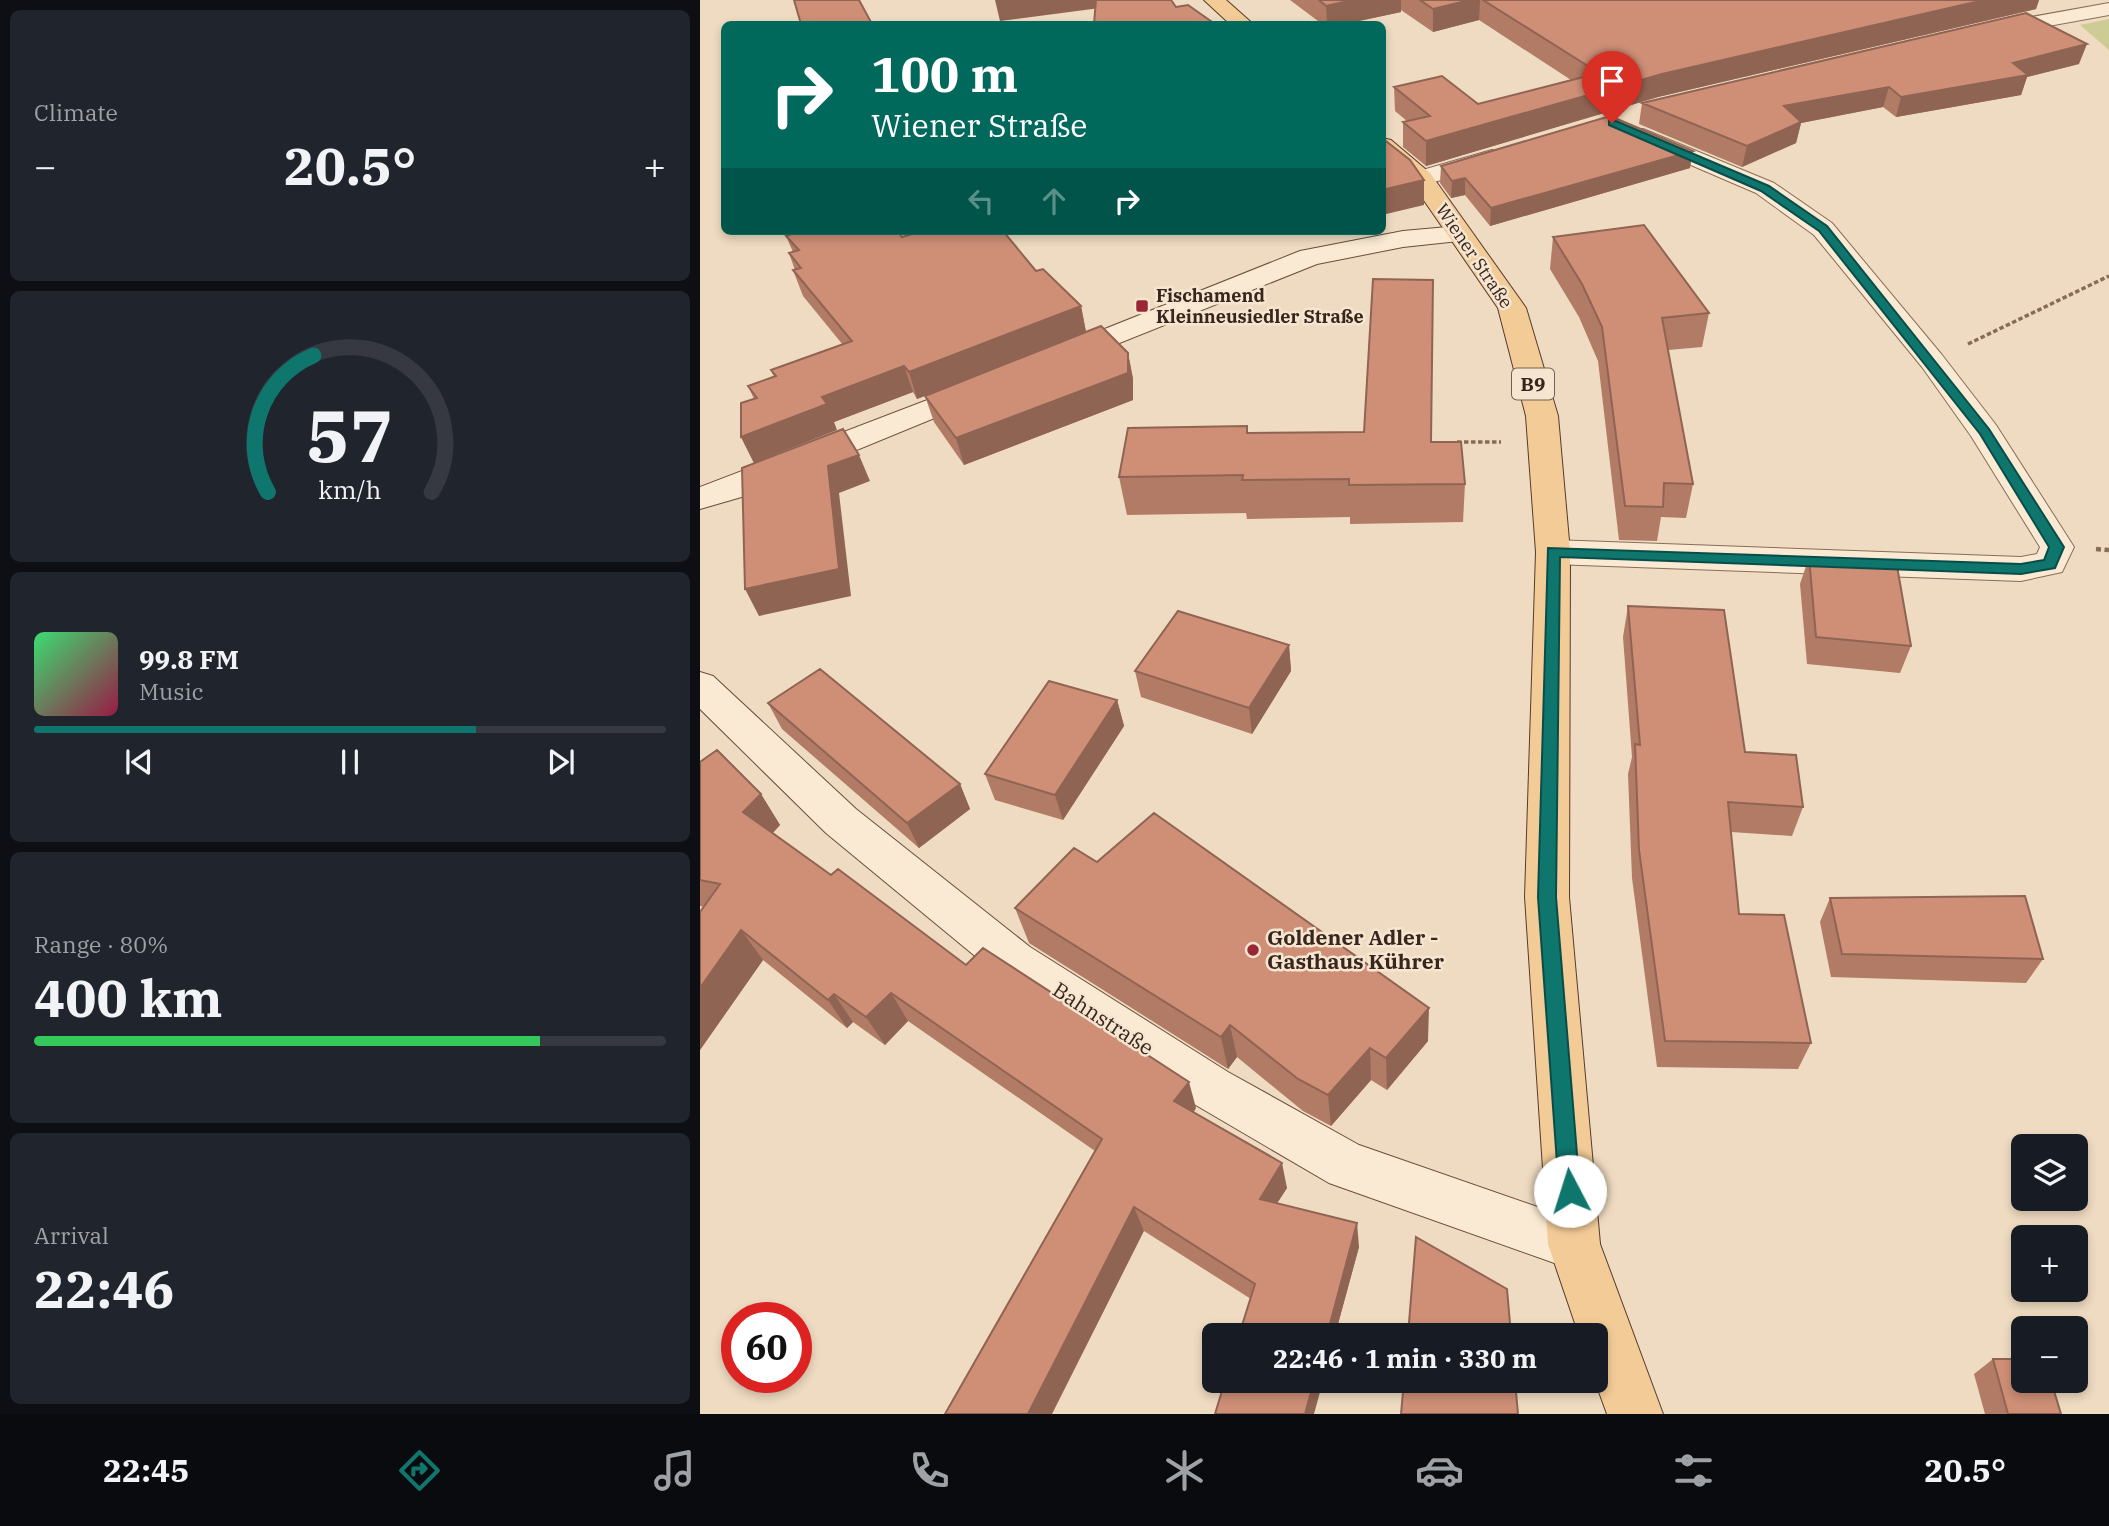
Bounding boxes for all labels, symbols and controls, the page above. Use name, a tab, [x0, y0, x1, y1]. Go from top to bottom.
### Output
text: 100 m	[871, 42, 1018, 105]
icon: right	[756, 49, 847, 140]
pin	[1582, 51, 1642, 123]
icon: arrive	[1593, 62, 1631, 100]
text: Climate	[34, 97, 118, 127]
text: Wiener Straße	[871, 104, 1087, 146]
text: 20.5°	[284, 132, 416, 199]
text: −	[34, 141, 57, 190]
text: +	[643, 141, 666, 190]
icon: left	[962, 182, 1000, 220]
icon: ahead	[1035, 182, 1073, 220]
icon: right	[1108, 182, 1146, 220]
street label: Wiener Straße	[1431, 199, 1518, 313]
place label: Fischamend Kleinneusiedler Straße	[1156, 284, 1364, 328]
marker: Fischamend Kleinneusiedler Straße	[1134, 298, 1150, 314]
road number: B9	[1512, 368, 1554, 400]
text: 57	[306, 388, 394, 483]
text: km/h	[318, 473, 382, 506]
text: 99.8 FM	[139, 642, 239, 676]
text: Music	[139, 676, 204, 706]
icon: previous	[120, 743, 158, 781]
icon: pause	[331, 743, 369, 781]
icon: next	[542, 743, 580, 781]
place label: Goldener Adler - Gasthaus Kührer	[1267, 923, 1445, 975]
text: Range · 80%	[34, 929, 168, 959]
marker: Goldener Adler - Gasthaus Kührer	[1245, 942, 1261, 958]
text: 400 km	[34, 964, 223, 1031]
street label: Bahnstraße	[1048, 975, 1159, 1061]
map controls	[2011, 1134, 2088, 1393]
button: layers	[2011, 1134, 2088, 1211]
position arrow	[1533, 1154, 1607, 1228]
text: Arrival	[34, 1220, 109, 1250]
button: +	[2011, 1225, 2088, 1302]
text: 22:46	[34, 1255, 175, 1322]
speed limit sign: 60	[721, 1302, 812, 1393]
button: −	[2011, 1316, 2088, 1393]
text: 22:46 · 1 min · 330 m	[1273, 1341, 1537, 1375]
icon: directions	[395, 1446, 444, 1495]
icon: music	[650, 1446, 699, 1495]
icon: phone	[905, 1446, 954, 1495]
icon: climate	[1160, 1446, 1209, 1495]
icon: car	[1415, 1446, 1464, 1495]
icon: filters	[1669, 1446, 1718, 1495]
text: 22:45	[103, 1449, 189, 1491]
text: 20.5°	[1924, 1449, 2006, 1491]

